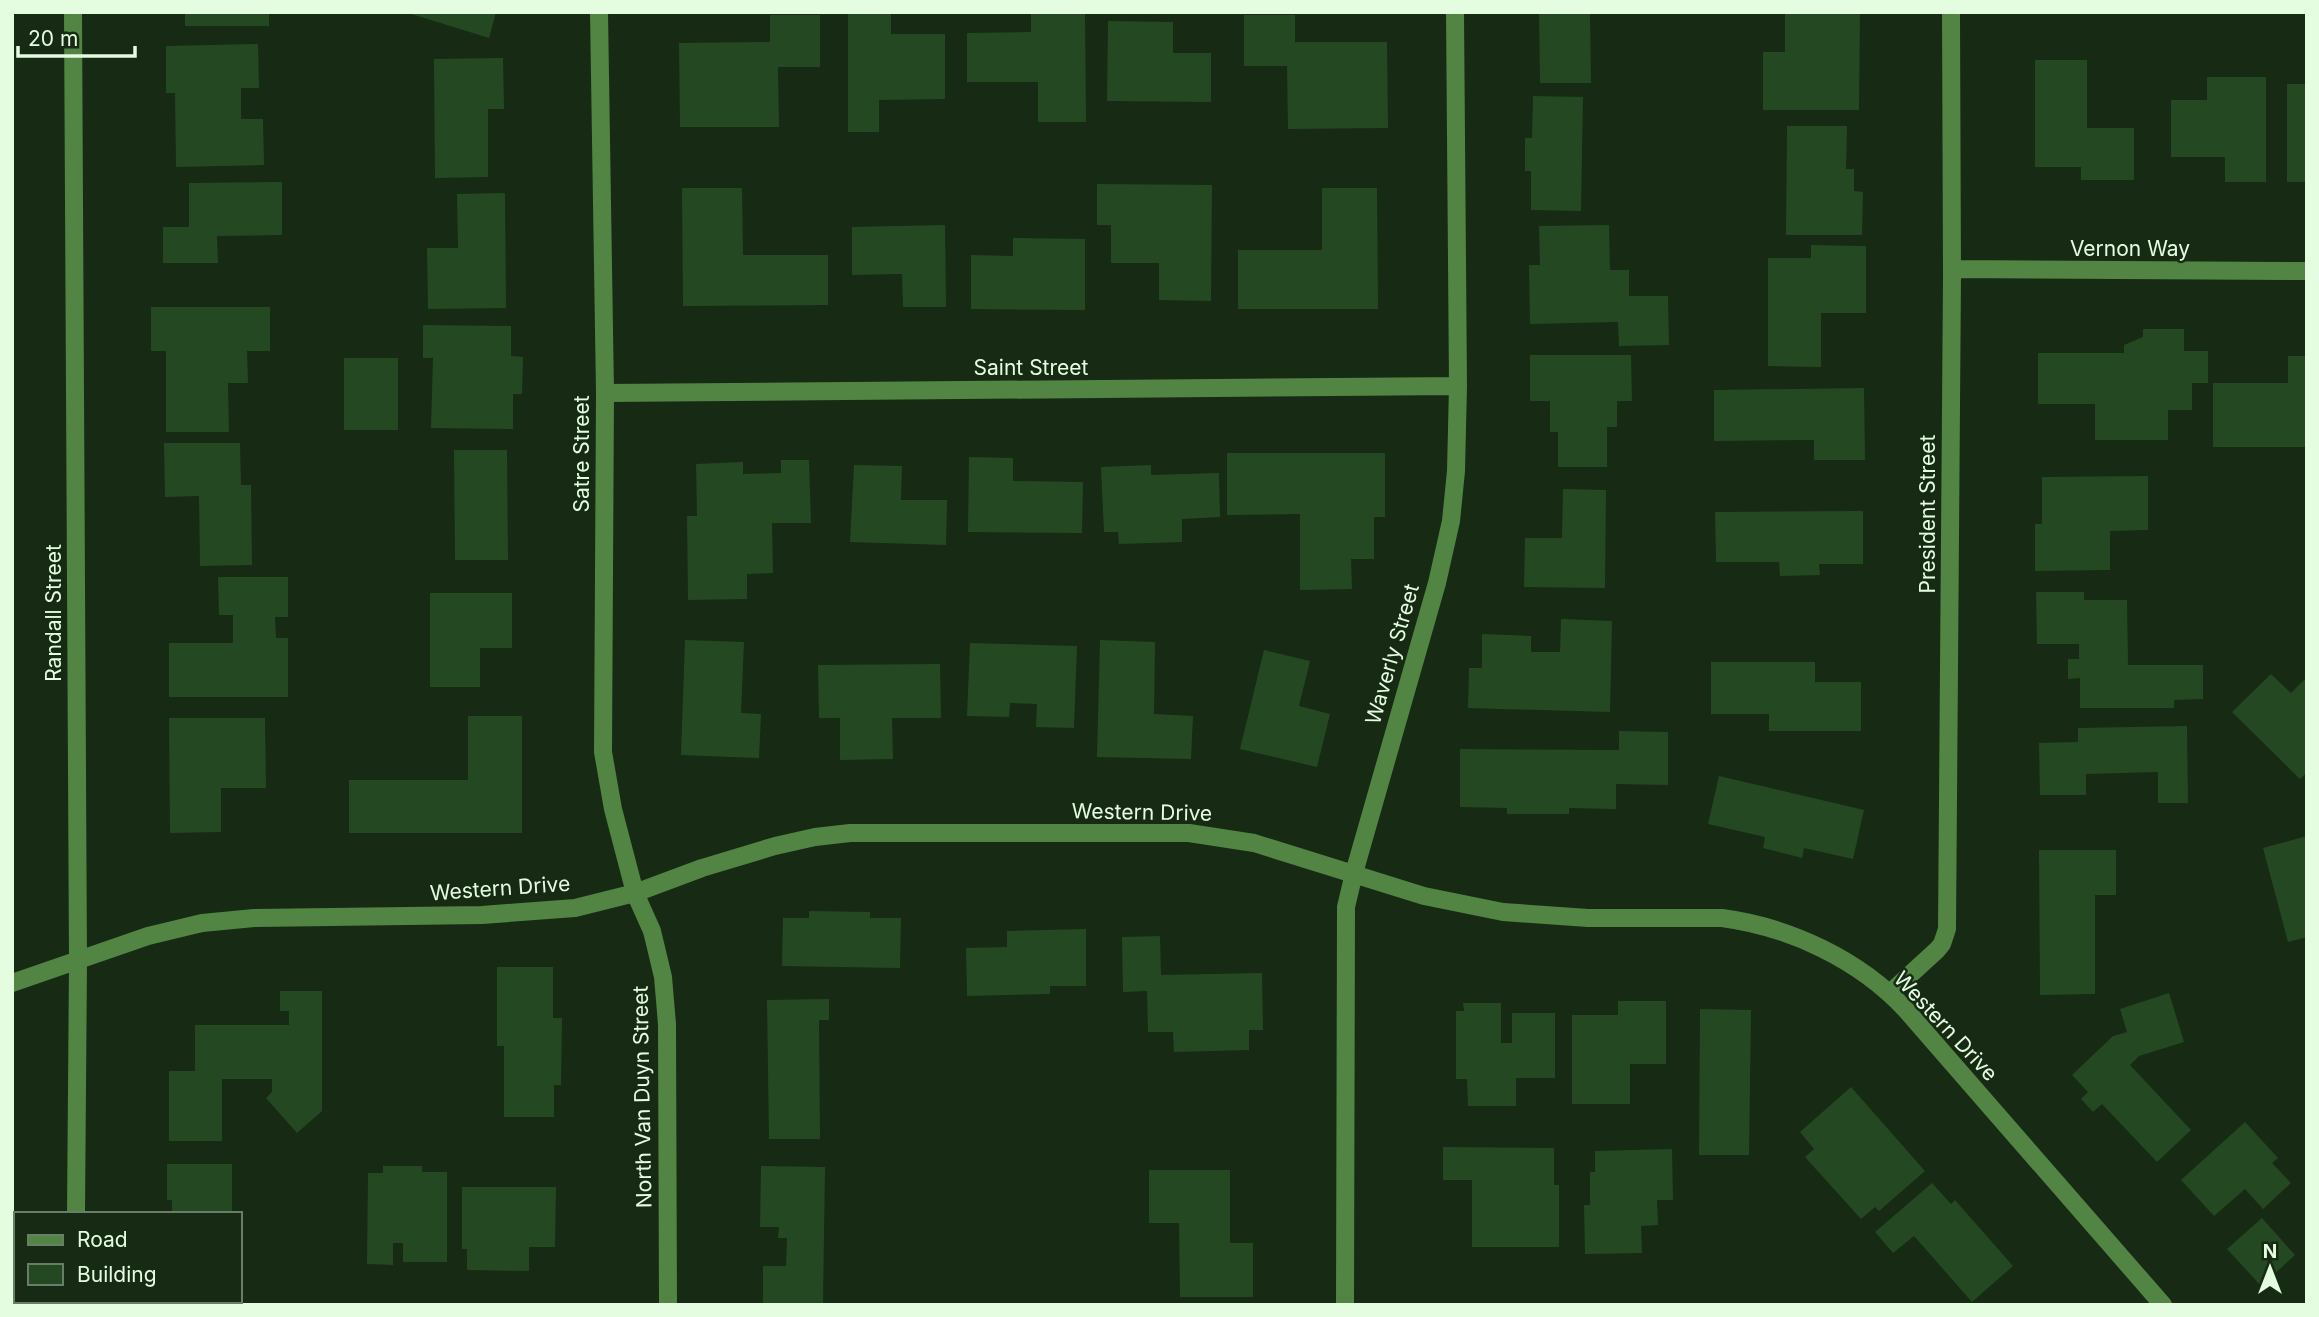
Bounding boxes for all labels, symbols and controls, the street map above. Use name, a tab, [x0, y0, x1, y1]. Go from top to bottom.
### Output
scale bar	[18, 14, 135, 58]
text: 20 m	[28, 26, 78, 51]
street label: Vernon Way	[2070, 236, 2190, 261]
street label: Saint Street	[974, 355, 1089, 380]
street label: Satre Street	[569, 395, 594, 513]
street label: President Street	[1915, 434, 1940, 593]
street label: Randall Street	[41, 544, 66, 682]
street label: Waverly Street	[1360, 581, 1424, 727]
street label: Western Drive	[1072, 798, 1212, 826]
street label: Western Drive	[429, 871, 571, 905]
street label: Western Drive	[1889, 966, 2003, 1086]
street label: North Van Duyn Street	[628, 986, 656, 1208]
legend	[14, 1212, 242, 1303]
text: Road	[77, 1227, 128, 1252]
north arrow	[2235, 1233, 2305, 1303]
text: N	[2263, 1240, 2277, 1263]
text: Building	[77, 1262, 157, 1287]

